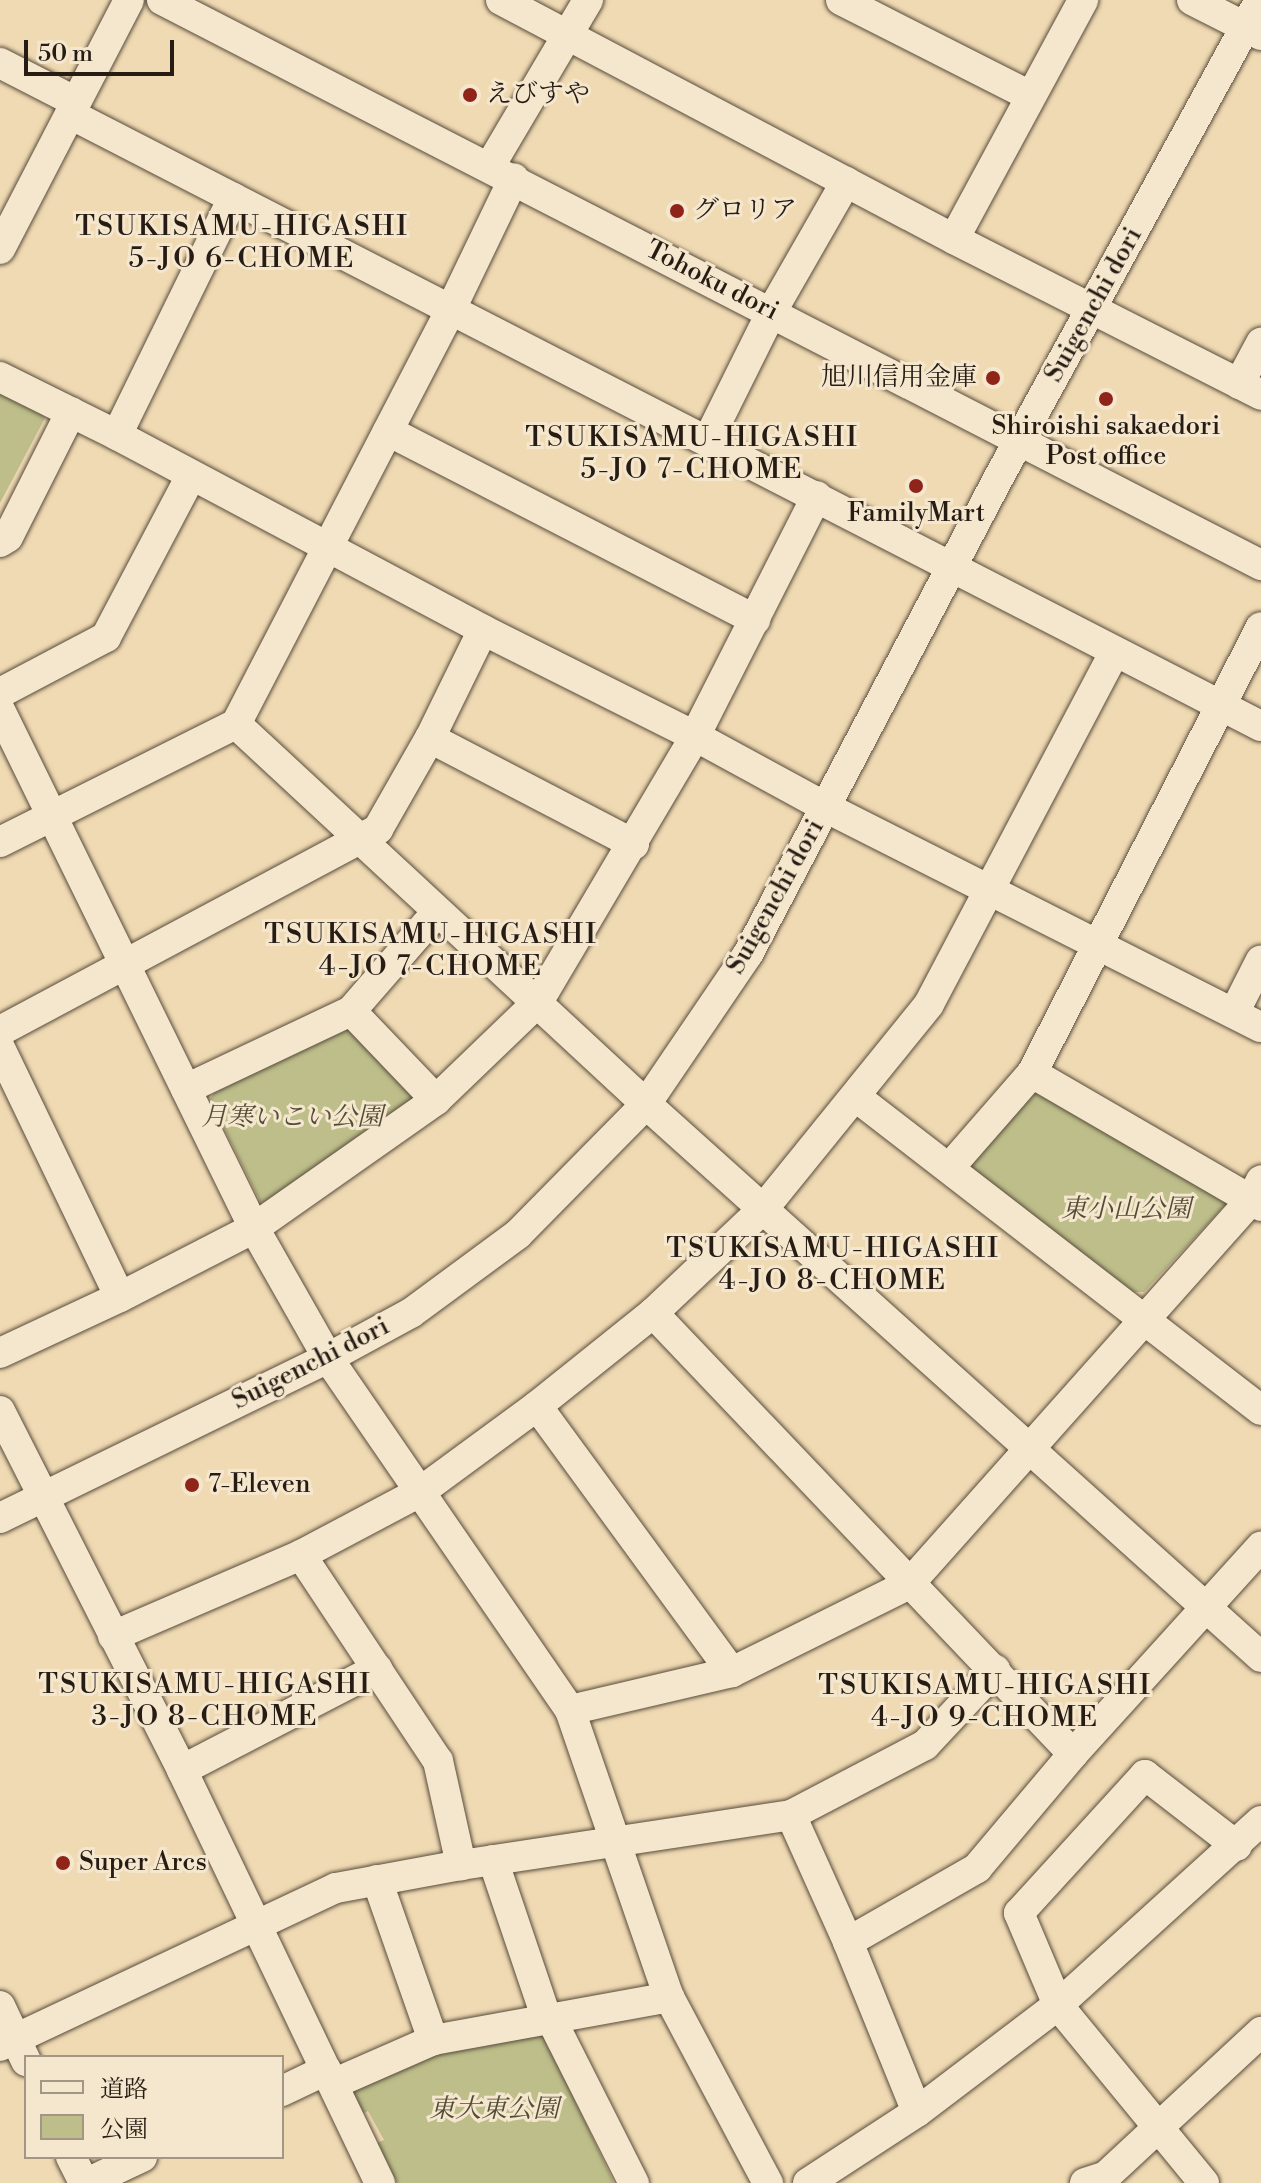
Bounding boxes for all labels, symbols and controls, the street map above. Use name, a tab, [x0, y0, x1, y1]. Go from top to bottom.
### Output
scale bar	[28, 24, 178, 74]
text: 50 m	[38, 39, 93, 69]
place label: えびすや	[486, 79, 590, 111]
marker: えびすや	[461, 86, 479, 104]
place label: グロリア	[693, 195, 797, 227]
marker: グロリア	[668, 202, 686, 220]
district label: TSUKISAMU-HIGASHI 5-JO 6-CHOME	[75, 210, 409, 276]
street label: Suigenchi dori	[1039, 222, 1149, 388]
street label: Tohoku dori	[640, 234, 784, 328]
place label: 旭川信用金庫	[821, 362, 977, 394]
marker: 旭川信用金庫	[984, 369, 1002, 387]
marker: Shiroishi sakaedori Post office	[1097, 390, 1115, 408]
place label: Shiroishi sakaedori Post office	[992, 411, 1220, 472]
district label: TSUKISAMU-HIGASHI 5-JO 7-CHOME	[525, 421, 859, 487]
marker: FamilyMart	[907, 477, 925, 495]
place label: FamilyMart	[847, 498, 985, 530]
street label: Suigenchi dori	[721, 814, 831, 980]
district label: TSUKISAMU-HIGASHI 4-JO 7-CHOME	[264, 918, 598, 984]
park label: 月寒いこい公園	[201, 1102, 383, 1134]
park label: 東小山公園	[1061, 1194, 1191, 1226]
district label: TSUKISAMU-HIGASHI 4-JO 8-CHOME	[666, 1232, 1000, 1298]
street label: Suigenchi dori	[227, 1311, 395, 1417]
place label: 7-Eleven	[208, 1469, 310, 1501]
marker: 7-Eleven	[183, 1476, 201, 1494]
district label: TSUKISAMU-HIGASHI 3-JO 8-CHOME	[38, 1668, 372, 1734]
district label: TSUKISAMU-HIGASHI 4-JO 9-CHOME	[818, 1669, 1152, 1735]
place label: Super Arcs	[79, 1847, 207, 1879]
marker: Super Arcs	[54, 1854, 72, 1872]
legend	[24, 2055, 284, 2159]
text: 道路	[100, 2075, 148, 2105]
park label: 東大東公園	[429, 2094, 559, 2126]
text: 公園	[100, 2115, 148, 2145]

